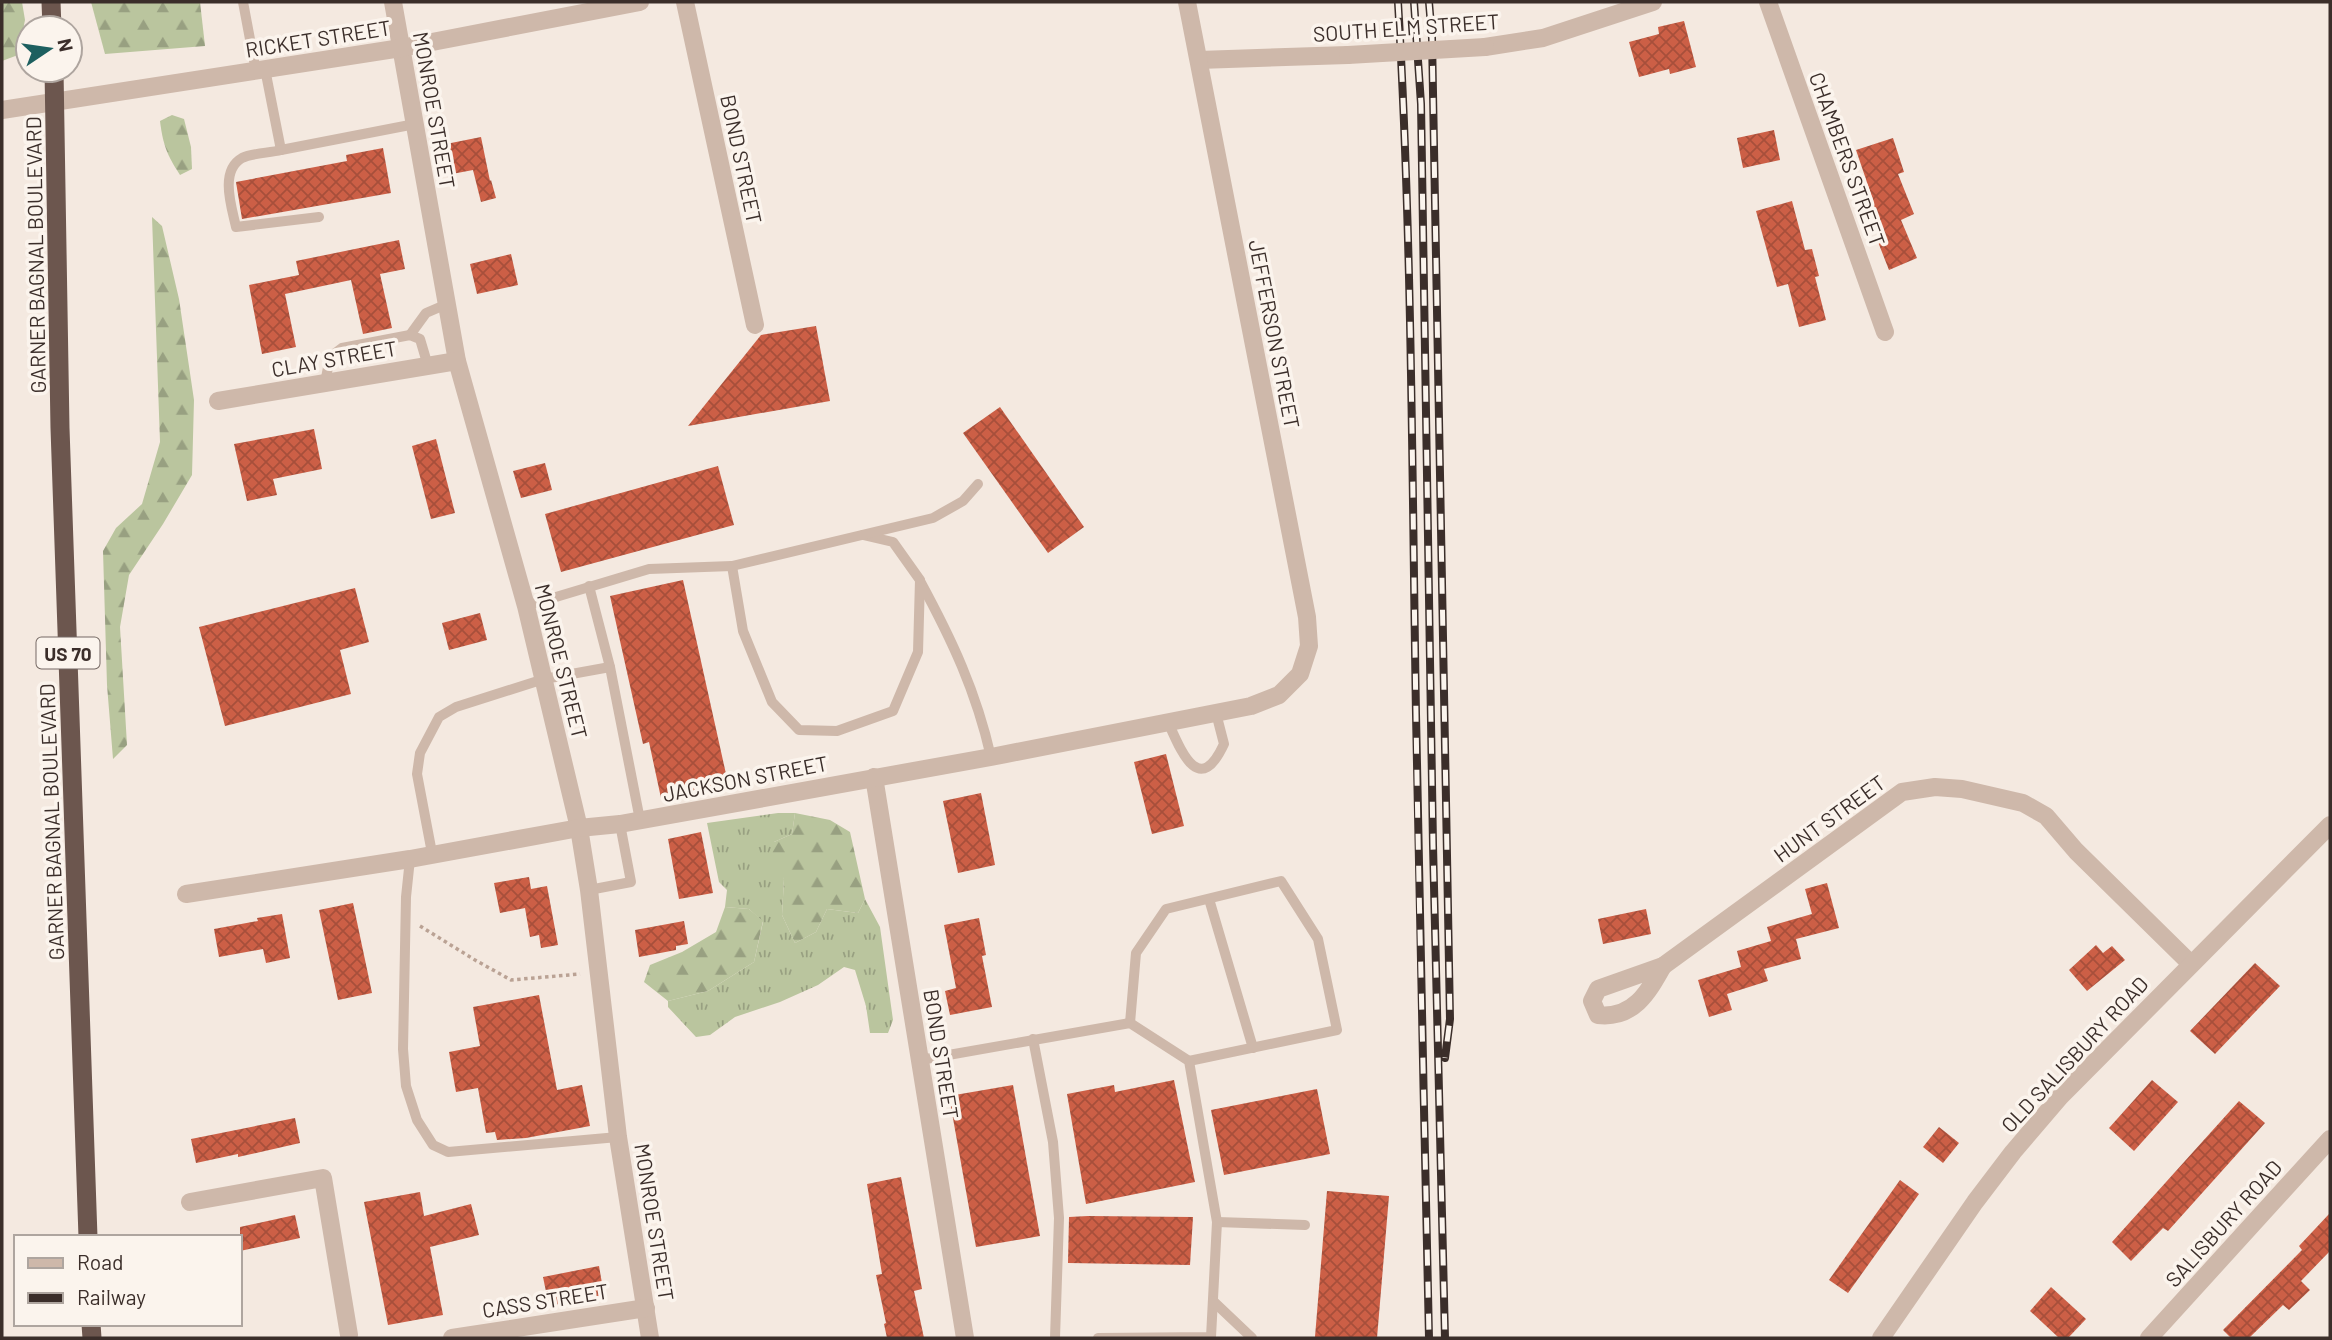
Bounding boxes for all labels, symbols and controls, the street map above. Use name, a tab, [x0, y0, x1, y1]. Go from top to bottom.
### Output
street label: SOUTH ELM STREET	[1312, 8, 1500, 46]
north arrow	[14, 14, 84, 84]
street label: RICKET STREET	[244, 14, 392, 62]
street label: MONROE STREET	[409, 29, 461, 191]
text: N	[53, 36, 79, 54]
street label: CHAMBERS STREET	[1805, 68, 1891, 250]
street label: BOND STREET	[716, 92, 768, 226]
street label: GARNER BAGNAL BOULEVARD	[20, 116, 50, 394]
street label: JEFFERSON STREET	[1244, 237, 1306, 431]
street label: CLAY STREET	[269, 335, 399, 381]
street label: MONROE STREET	[531, 581, 593, 741]
road number: US 70	[36, 638, 100, 668]
street label: GARNER BAGNAL BOULEVARD	[34, 683, 68, 961]
street label: JACKSON STREET	[660, 750, 830, 806]
street label: HUNT STREET	[1768, 769, 1890, 867]
street label: OLD SALISBURY ROAD	[1995, 971, 2153, 1137]
street label: BOND STREET	[919, 987, 965, 1121]
street label: MONROE STREET	[630, 1141, 680, 1303]
street label: SALISBURY ROAD	[2160, 1155, 2286, 1291]
legend	[14, 1235, 242, 1326]
text: Road	[77, 1249, 123, 1274]
street label: CASS STREET	[480, 1278, 610, 1322]
text: Railway	[77, 1284, 146, 1309]

